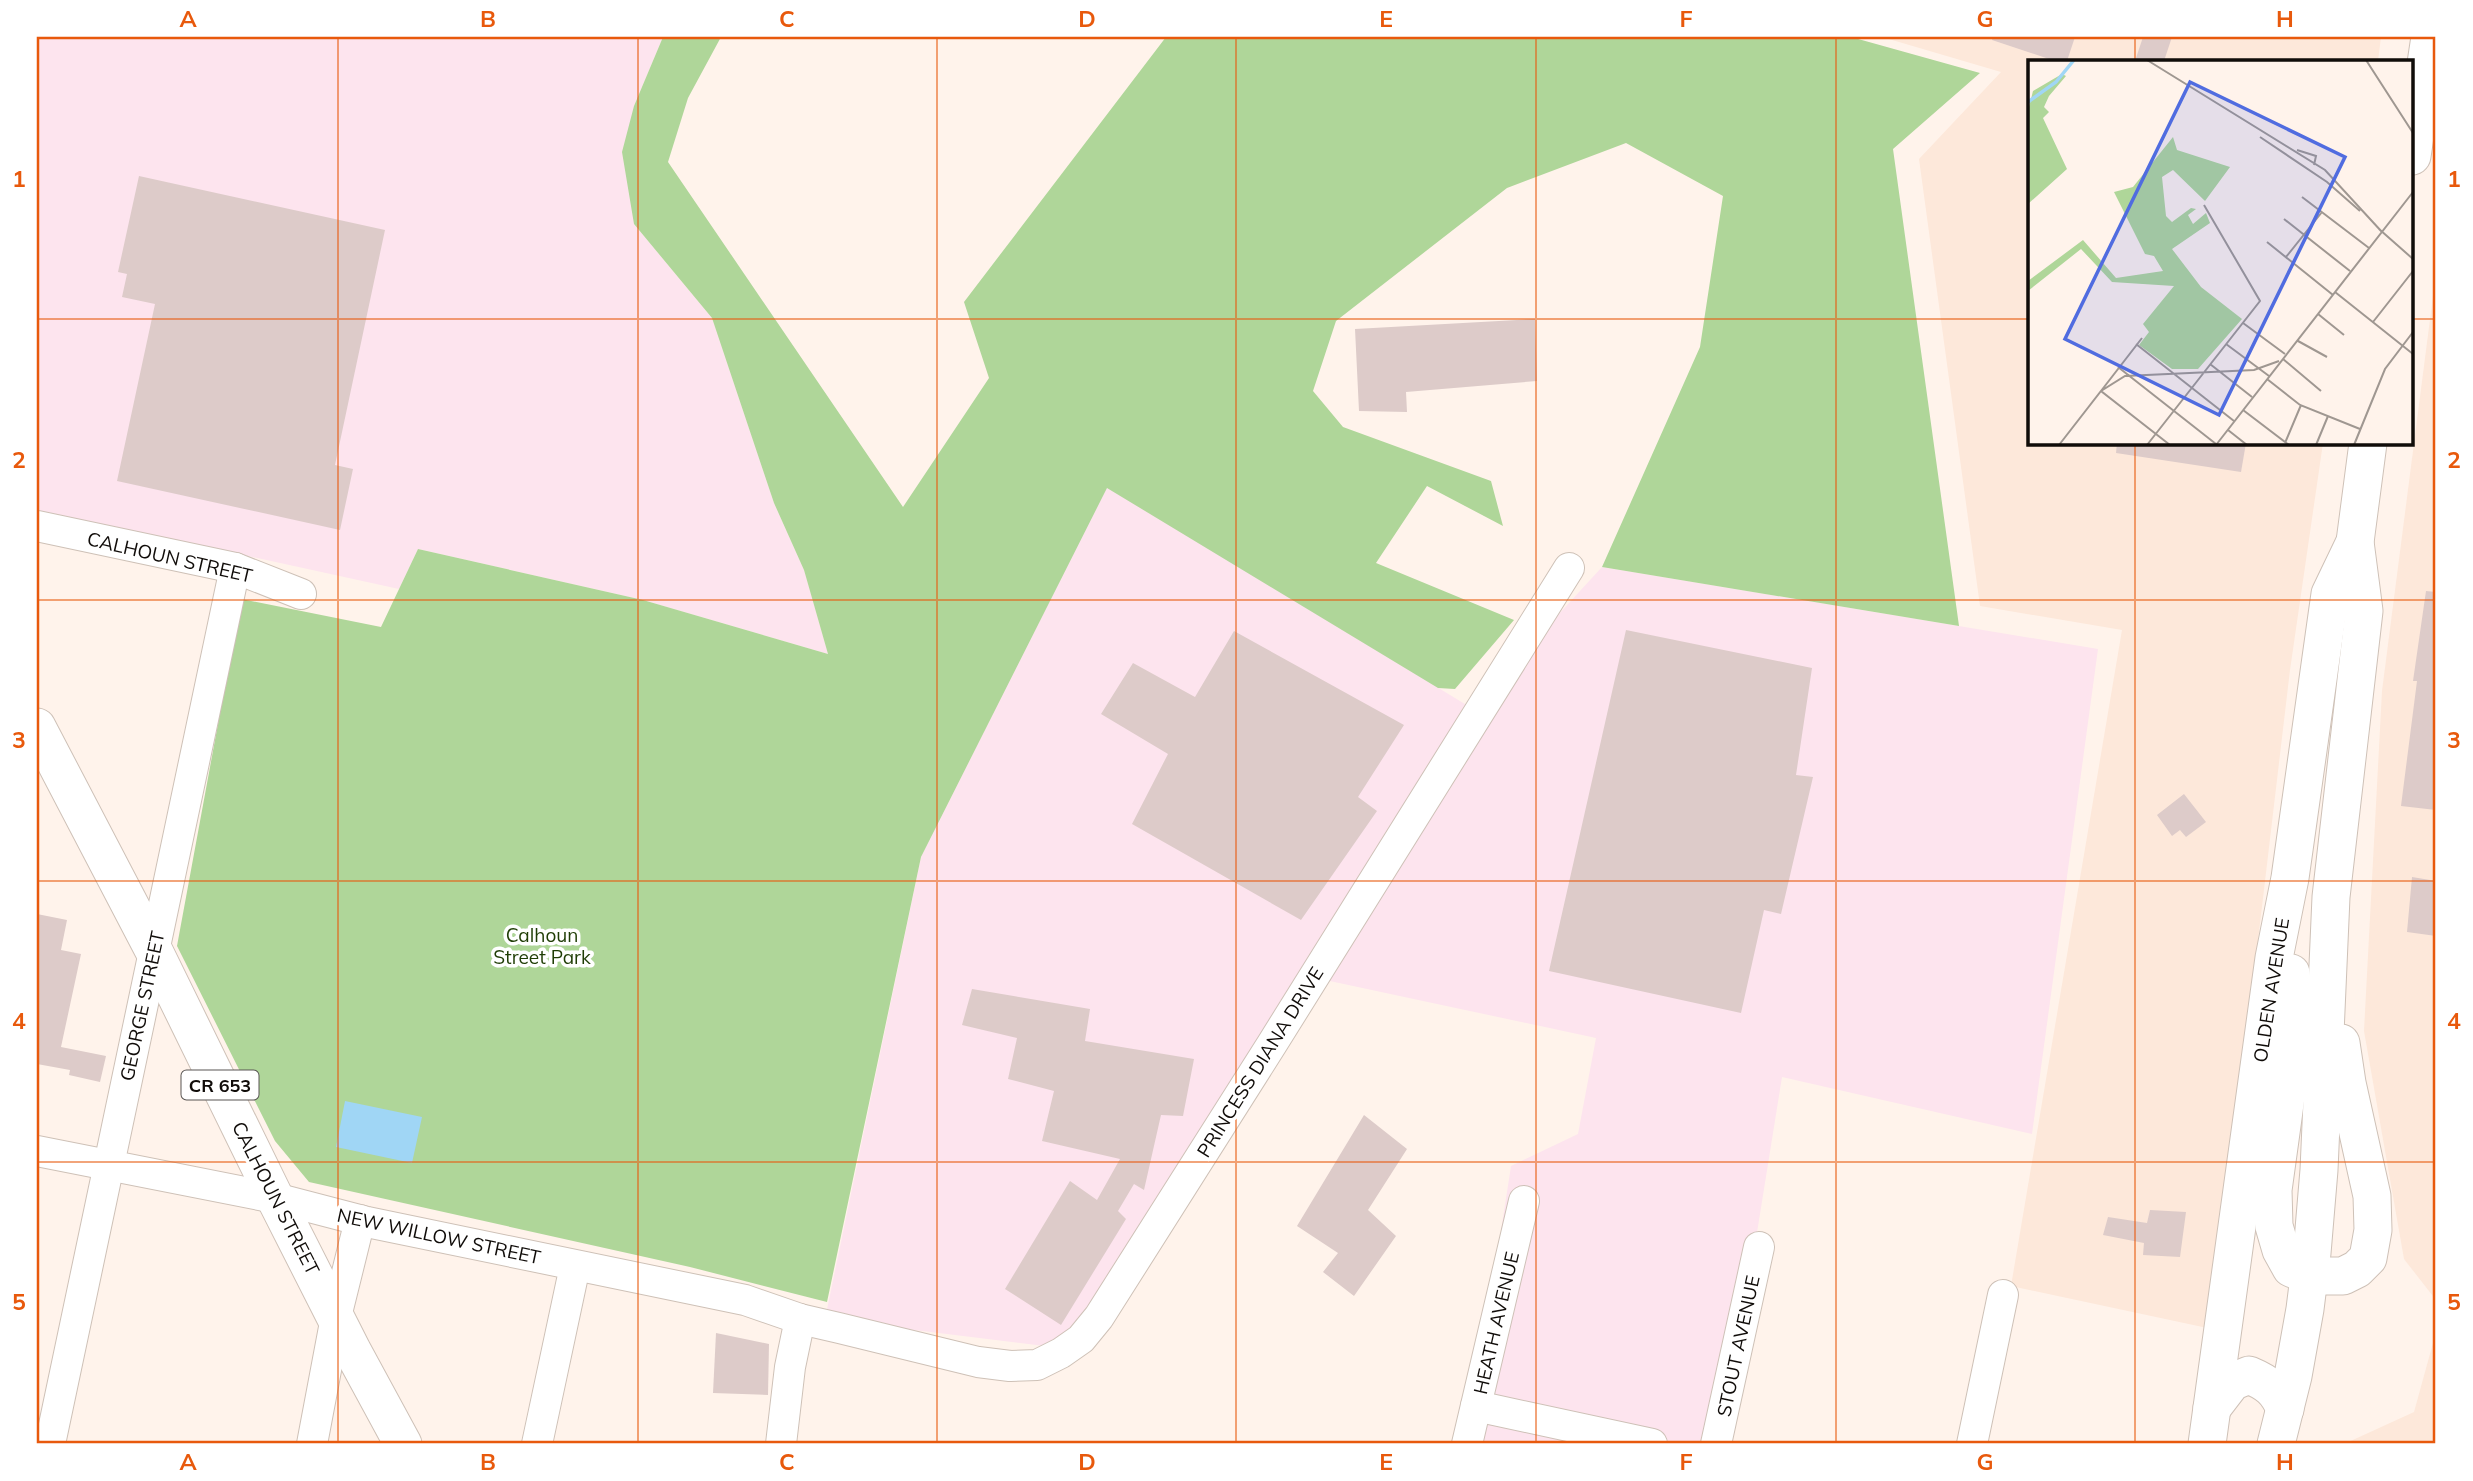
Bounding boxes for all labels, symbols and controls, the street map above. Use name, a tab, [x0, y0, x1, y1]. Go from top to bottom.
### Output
text: A	[179, 4, 197, 33]
text: B	[480, 4, 496, 33]
text: C	[779, 4, 795, 33]
text: D	[1078, 4, 1096, 33]
text: E	[1379, 4, 1393, 33]
text: F	[1679, 4, 1693, 33]
text: G	[1976, 4, 1994, 33]
text: H	[2276, 4, 2294, 33]
inset map	[2028, 60, 2414, 444]
text: 1	[12, 164, 26, 193]
text: 1	[2447, 164, 2461, 193]
text: 2	[12, 445, 26, 474]
text: 2	[2447, 445, 2461, 474]
street label: CALHOUN STREET	[85, 526, 256, 588]
text: 3	[12, 725, 26, 754]
text: 3	[2447, 725, 2461, 754]
street label: OLDEN AVENUE	[2248, 916, 2294, 1064]
park label: Calhoun Street Park	[493, 923, 591, 969]
street label: GEORGE STREET	[114, 928, 170, 1083]
street label: PRINCESS DIANA DRIVE	[1191, 962, 1329, 1162]
text: 4	[12, 1006, 26, 1035]
text: 4	[2447, 1006, 2461, 1035]
road number: CR 653	[182, 1070, 258, 1100]
street label: CALHOUN STREET	[227, 1117, 325, 1279]
street label: NEW WILLOW STREET	[335, 1203, 544, 1269]
street label: HEATH AVENUE	[1468, 1249, 1524, 1397]
street label: STOUT AVENUE	[1711, 1273, 1765, 1419]
text: 5	[12, 1287, 26, 1316]
text: 5	[2447, 1287, 2461, 1316]
text: A	[179, 1447, 197, 1476]
text: B	[480, 1447, 496, 1476]
text: C	[779, 1447, 795, 1476]
text: D	[1078, 1447, 1096, 1476]
text: E	[1379, 1447, 1393, 1476]
text: F	[1679, 1447, 1693, 1476]
text: G	[1976, 1447, 1994, 1476]
text: H	[2276, 1447, 2294, 1476]

